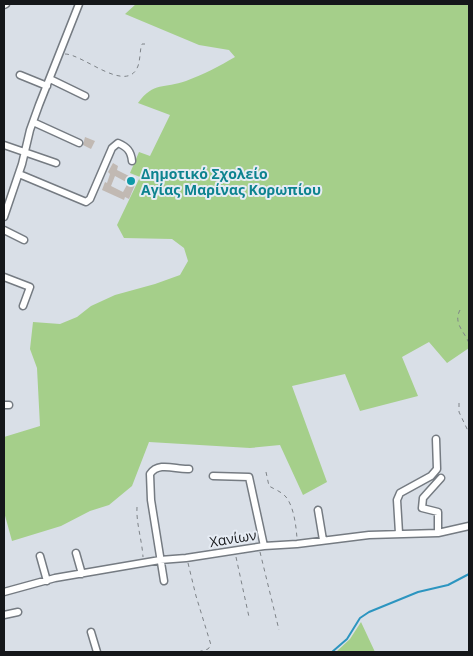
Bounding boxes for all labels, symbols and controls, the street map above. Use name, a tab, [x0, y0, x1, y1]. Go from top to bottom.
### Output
place label: Δημοτικό Σχολείο Αγίας Μαρίνας Κορωπίου	[141, 164, 321, 199]
marker: Δημοτικό Σχολείο Αγίας Μαρίνας Κορωπίου	[125, 175, 137, 187]
street label: Χανίων	[208, 525, 258, 551]

